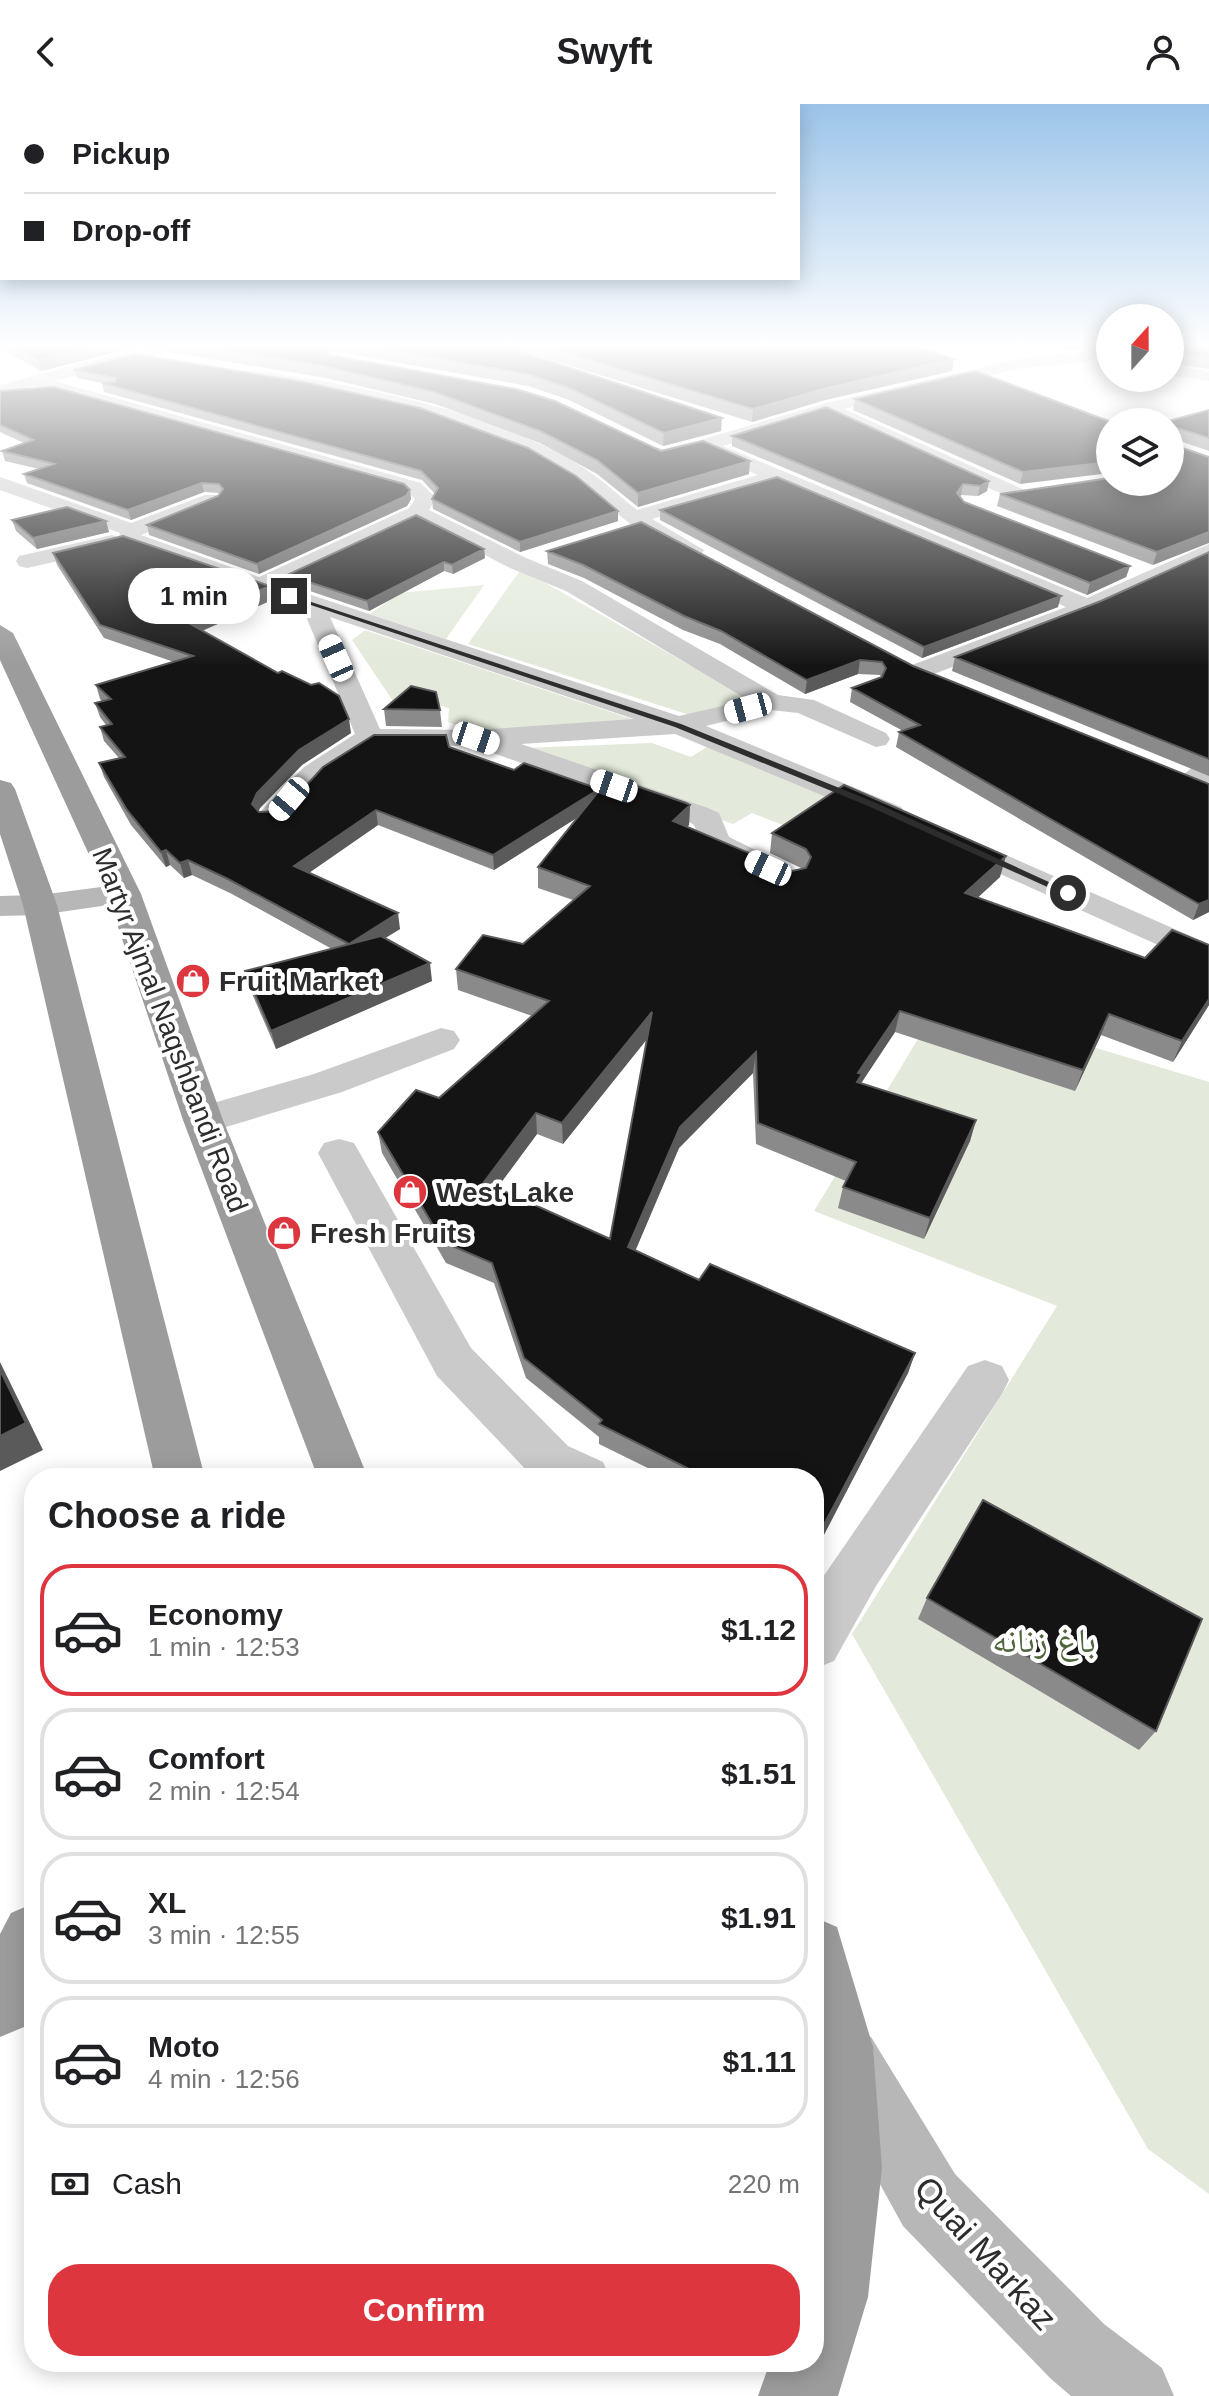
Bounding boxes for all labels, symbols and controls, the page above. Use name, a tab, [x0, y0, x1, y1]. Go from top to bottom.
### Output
icon: back	[24, 30, 68, 74]
icon: person	[1141, 30, 1185, 74]
text: Swyft	[556, 31, 653, 72]
text: Pickup	[72, 137, 170, 170]
text: Drop-off	[72, 214, 190, 247]
north arrow	[1096, 304, 1184, 392]
map controls	[1096, 304, 1184, 496]
button: layers	[1096, 408, 1184, 496]
callout: 1 min	[129, 568, 261, 624]
route end	[271, 578, 307, 614]
text: 1 min	[160, 581, 228, 611]
car	[315, 631, 357, 685]
car	[722, 690, 774, 726]
car	[449, 719, 503, 757]
car	[587, 767, 641, 805]
car	[264, 773, 314, 825]
street label: Martyr Ajmal Naqshbandi Road	[86, 844, 254, 1216]
car	[741, 847, 795, 889]
route start	[1050, 875, 1086, 911]
shop icon: Fruit Market	[174, 962, 212, 1000]
place label: Fruit Market	[219, 966, 379, 997]
shop icon: West Lake	[391, 1173, 429, 1211]
place label: West Lake	[436, 1177, 574, 1208]
shop icon: Fresh Fruits	[265, 1214, 303, 1252]
place label: Fresh Fruits	[310, 1218, 472, 1249]
text: Choose a ride	[48, 1495, 286, 1536]
icon: car	[52, 1594, 124, 1666]
text: Economy	[148, 1598, 283, 1631]
text: $1.12	[721, 1613, 796, 1646]
park label: باغ زنانه	[992, 1621, 1096, 1662]
text: 1 min · 12:53	[148, 1632, 300, 1662]
icon: car	[52, 1738, 124, 1810]
text: Comfort	[148, 1742, 265, 1775]
text: $1.51	[721, 1757, 796, 1790]
text: 2 min · 12:54	[148, 1776, 300, 1806]
icon: car	[52, 1882, 124, 1954]
text: XL	[148, 1886, 186, 1919]
text: $1.91	[721, 1901, 796, 1934]
text: 3 min · 12:55	[148, 1920, 300, 1950]
icon: car	[52, 2026, 124, 2098]
text: Moto	[148, 2030, 220, 2063]
text: $1.11	[723, 2045, 796, 2078]
text: 4 min · 12:56	[148, 2064, 300, 2094]
icon: cash	[48, 2162, 92, 2206]
text: Cash	[112, 2167, 182, 2200]
text: 220 m	[728, 2169, 800, 2199]
street label: Quai Markaz	[907, 2169, 1065, 2337]
button: Confirm	[48, 2264, 800, 2356]

